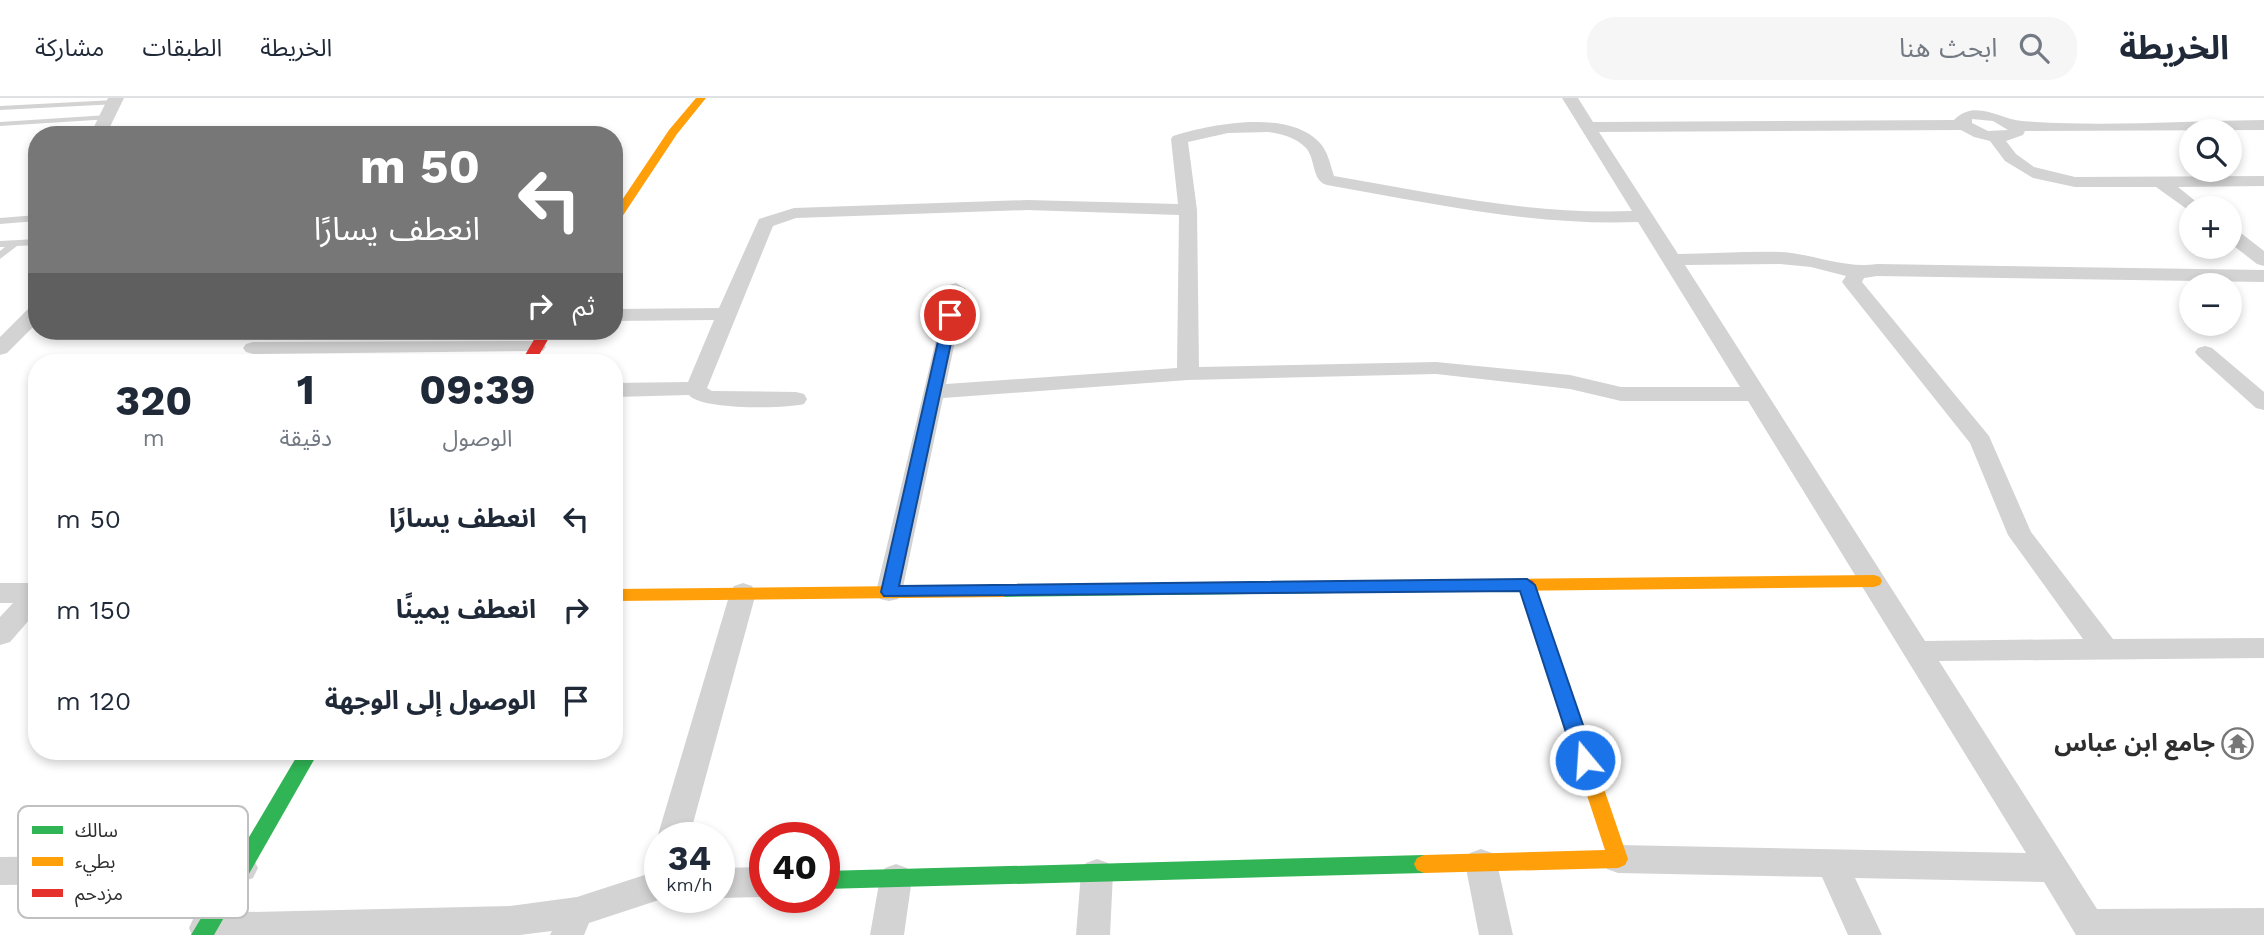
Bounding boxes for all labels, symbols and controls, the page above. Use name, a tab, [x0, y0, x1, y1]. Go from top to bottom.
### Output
search box	[1587, 17, 2077, 80]
text: الخريطة	[2119, 28, 2229, 67]
icon: search	[2015, 29, 2053, 67]
text: ابحث هنا	[1899, 33, 1997, 63]
text: مشاركة	[35, 34, 104, 62]
text: الطبقات	[142, 34, 222, 62]
text: الخريطة	[260, 34, 332, 62]
map controls	[2179, 119, 2242, 336]
button: search	[2179, 119, 2242, 182]
text: 50 m	[360, 137, 480, 195]
icon: left	[504, 154, 595, 245]
button: +	[2179, 196, 2242, 259]
text: انعطف يسارًا	[314, 210, 480, 248]
button: −	[2179, 273, 2242, 336]
pin	[920, 285, 980, 345]
icon: right	[521, 287, 559, 325]
text: ثم	[573, 291, 595, 321]
icon: arrive	[931, 296, 969, 334]
text: 1	[297, 365, 315, 414]
text: 09:39	[419, 365, 536, 414]
text: 320	[115, 376, 192, 425]
text: m	[143, 425, 165, 452]
text: دقيقة	[280, 425, 332, 452]
text: الوصول	[443, 425, 512, 452]
icon: left	[557, 500, 595, 538]
text: انعطف يسارًا	[389, 503, 536, 533]
text: 50 m	[56, 504, 121, 534]
icon: right	[557, 591, 595, 629]
text: انعطف يمينًا	[396, 594, 536, 624]
text: 150 m	[56, 595, 131, 625]
icon: arrive	[557, 682, 595, 720]
text: الوصول إلى الوجهة	[325, 685, 536, 715]
text: 120 m	[56, 686, 131, 716]
position arrow	[1548, 723, 1622, 797]
temple icon: جامع ابن عباس	[2221, 726, 2255, 760]
place label: جامع ابن عباس	[2054, 729, 2215, 761]
legend	[18, 806, 248, 918]
text: سالك	[75, 819, 118, 842]
speed limit sign: 40	[749, 822, 840, 913]
text: 34	[668, 837, 711, 879]
text: بطيء	[75, 850, 115, 876]
text: km/h	[666, 874, 713, 895]
text: مزدحم	[75, 882, 123, 908]

